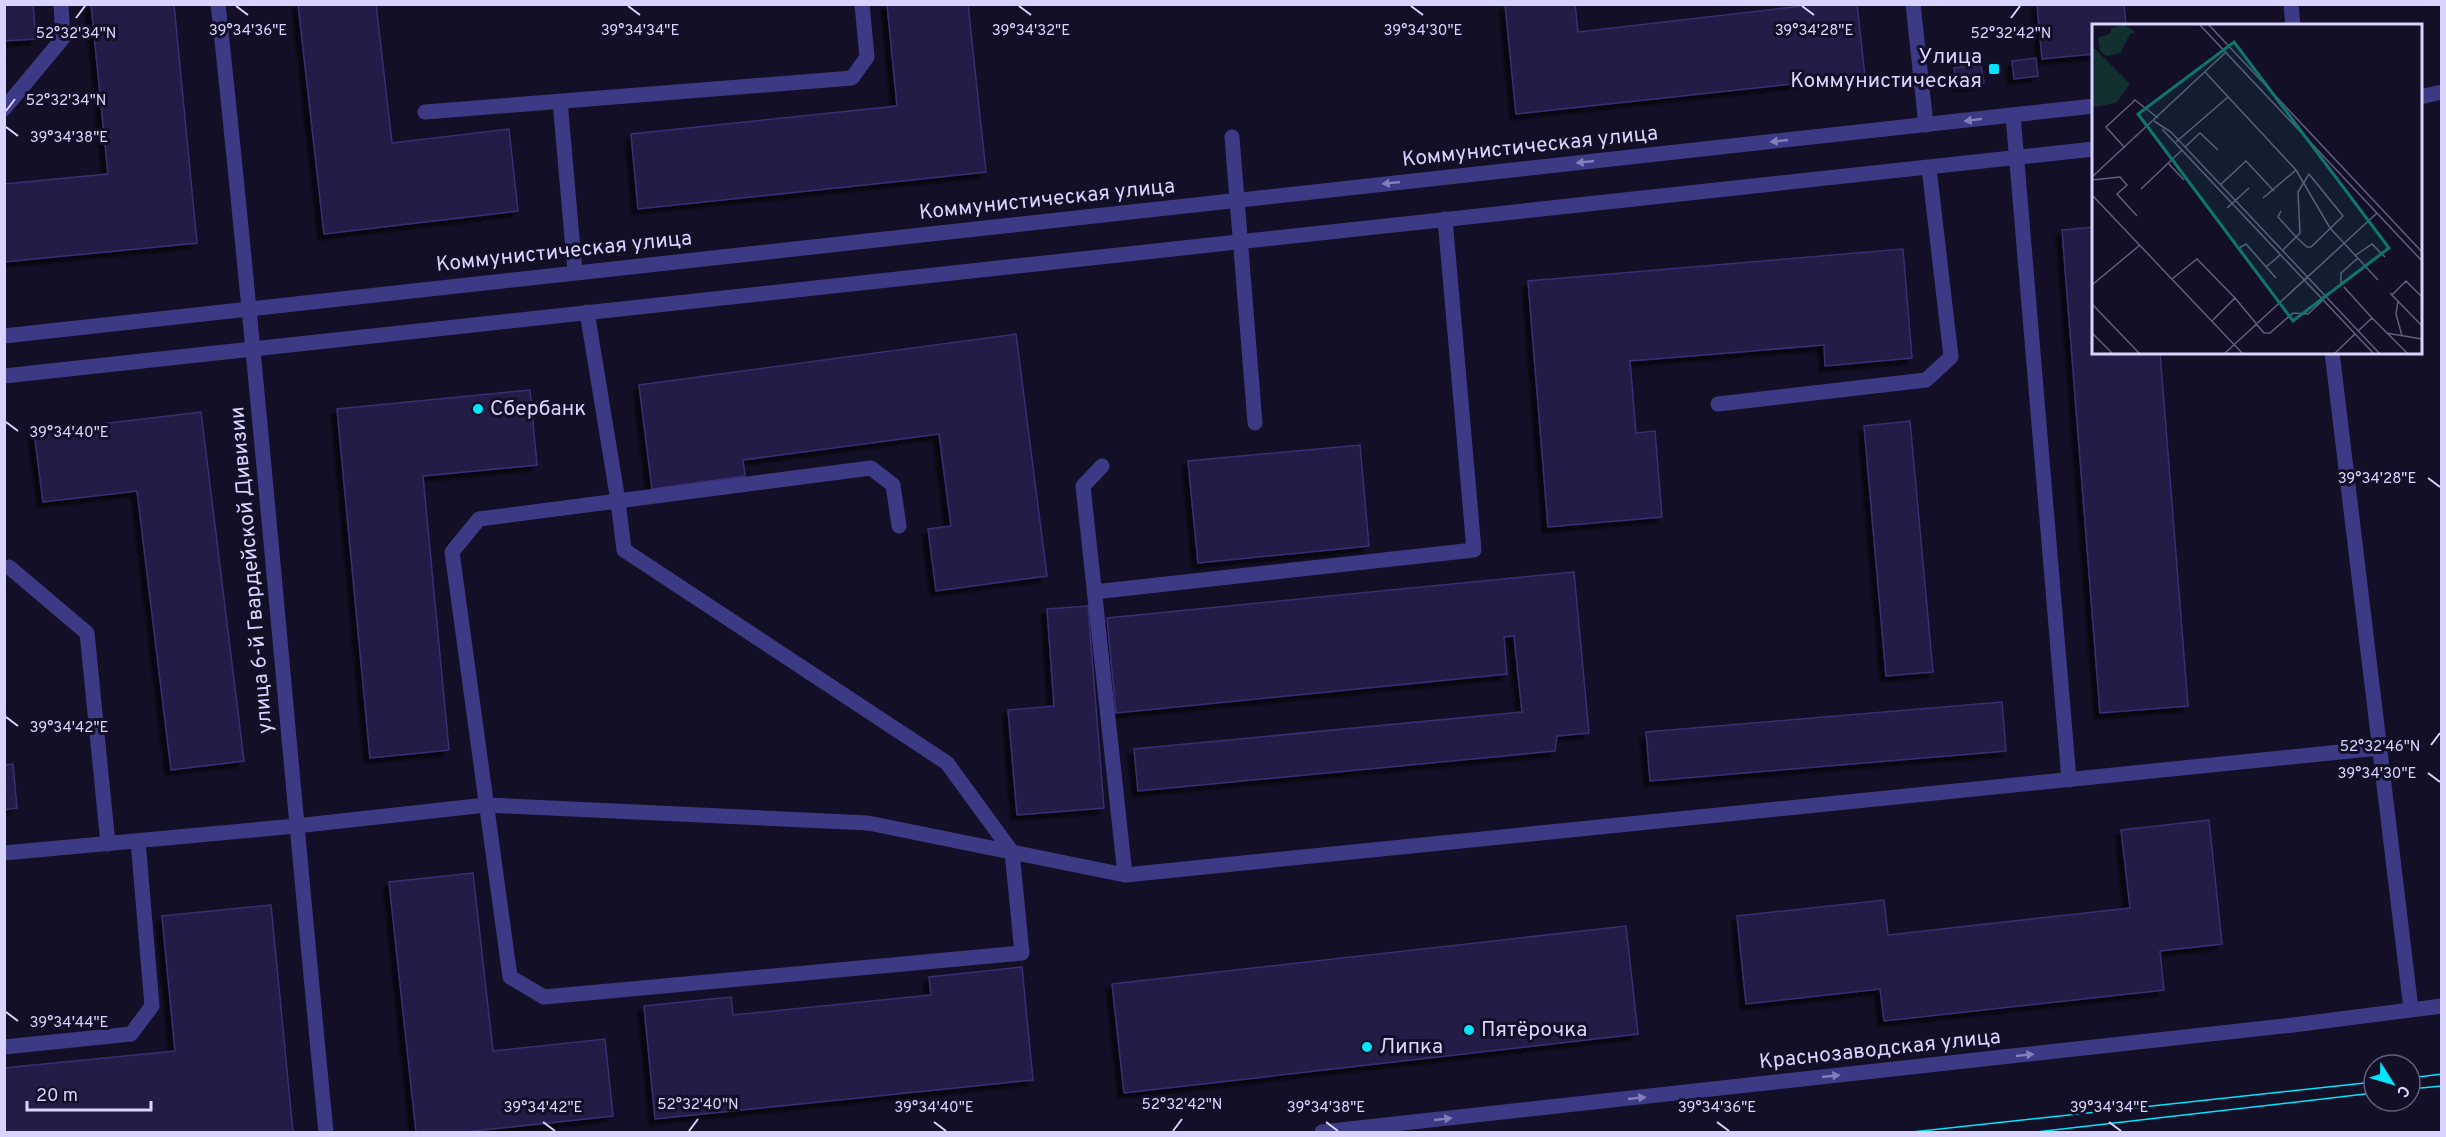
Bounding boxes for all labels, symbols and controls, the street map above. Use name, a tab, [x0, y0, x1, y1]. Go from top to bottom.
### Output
text: 39°34'36"E	[209, 22, 287, 41]
text: 39°34'34"E	[601, 22, 679, 41]
text: 39°34'32"E	[992, 22, 1070, 41]
text: 39°34'30"E	[1384, 22, 1462, 41]
text: 39°34'28"E	[1775, 22, 1853, 41]
inset map	[2092, 24, 2422, 354]
text: 52°32'34"N	[36, 25, 116, 44]
text: 52°32'42"N	[1971, 25, 2051, 44]
place label: Улица Коммунистическая	[1790, 44, 1982, 95]
marker: Улица Коммунистическая	[1987, 62, 2001, 76]
text: 52°32'34"N	[26, 92, 106, 111]
one-way arrow	[1963, 115, 1982, 125]
street label: Коммунистическая улица	[1401, 120, 1659, 174]
text: 39°34'38"E	[30, 129, 108, 148]
one-way arrow	[1769, 136, 1788, 146]
one-way arrow	[1575, 157, 1594, 167]
street label: Коммунистическая улица	[918, 173, 1176, 227]
one-way arrow	[1382, 178, 1401, 188]
street label: Коммунистическая улица	[435, 225, 693, 279]
place label: Сбербанк	[490, 396, 586, 423]
marker: Сбербанк	[471, 402, 485, 416]
street label: улица 6-й Гвардейской Дивизии	[224, 405, 280, 735]
text: 39°34'40"E	[29, 424, 109, 443]
text: 39°34'28"E	[2338, 470, 2416, 489]
text: 39°34'42"E	[30, 719, 108, 738]
text: 52°32'46"N	[2340, 738, 2420, 757]
text: 39°34'30"E	[2338, 765, 2416, 784]
text: 39°34'44"E	[29, 1014, 109, 1033]
place label: Пятёрочка	[1481, 1017, 1587, 1044]
marker: Пятёрочка	[1462, 1023, 1476, 1037]
street label: Краснозаводская улица	[1758, 1024, 2002, 1076]
place label: Липка	[1379, 1034, 1443, 1061]
marker: Липка	[1360, 1040, 1374, 1054]
one-way arrow	[2015, 1050, 2034, 1059]
north arrow	[2362, 1053, 2422, 1113]
one-way arrow	[1821, 1071, 1840, 1081]
scale bar	[27, 1074, 152, 1112]
text: С	[2391, 1081, 2413, 1101]
text: 20 m	[36, 1085, 78, 1108]
one-way arrow	[1628, 1093, 1647, 1102]
text: 52°32'40"N	[657, 1096, 739, 1115]
text: 52°32'42"N	[1142, 1096, 1222, 1115]
text: 39°34'42"E	[504, 1099, 582, 1118]
text: 39°34'40"E	[894, 1099, 974, 1118]
text: 39°34'38"E	[1287, 1099, 1365, 1118]
text: 39°34'36"E	[1678, 1099, 1756, 1118]
text: 39°34'34"E	[2070, 1099, 2148, 1118]
one-way arrow	[1434, 1114, 1453, 1124]

